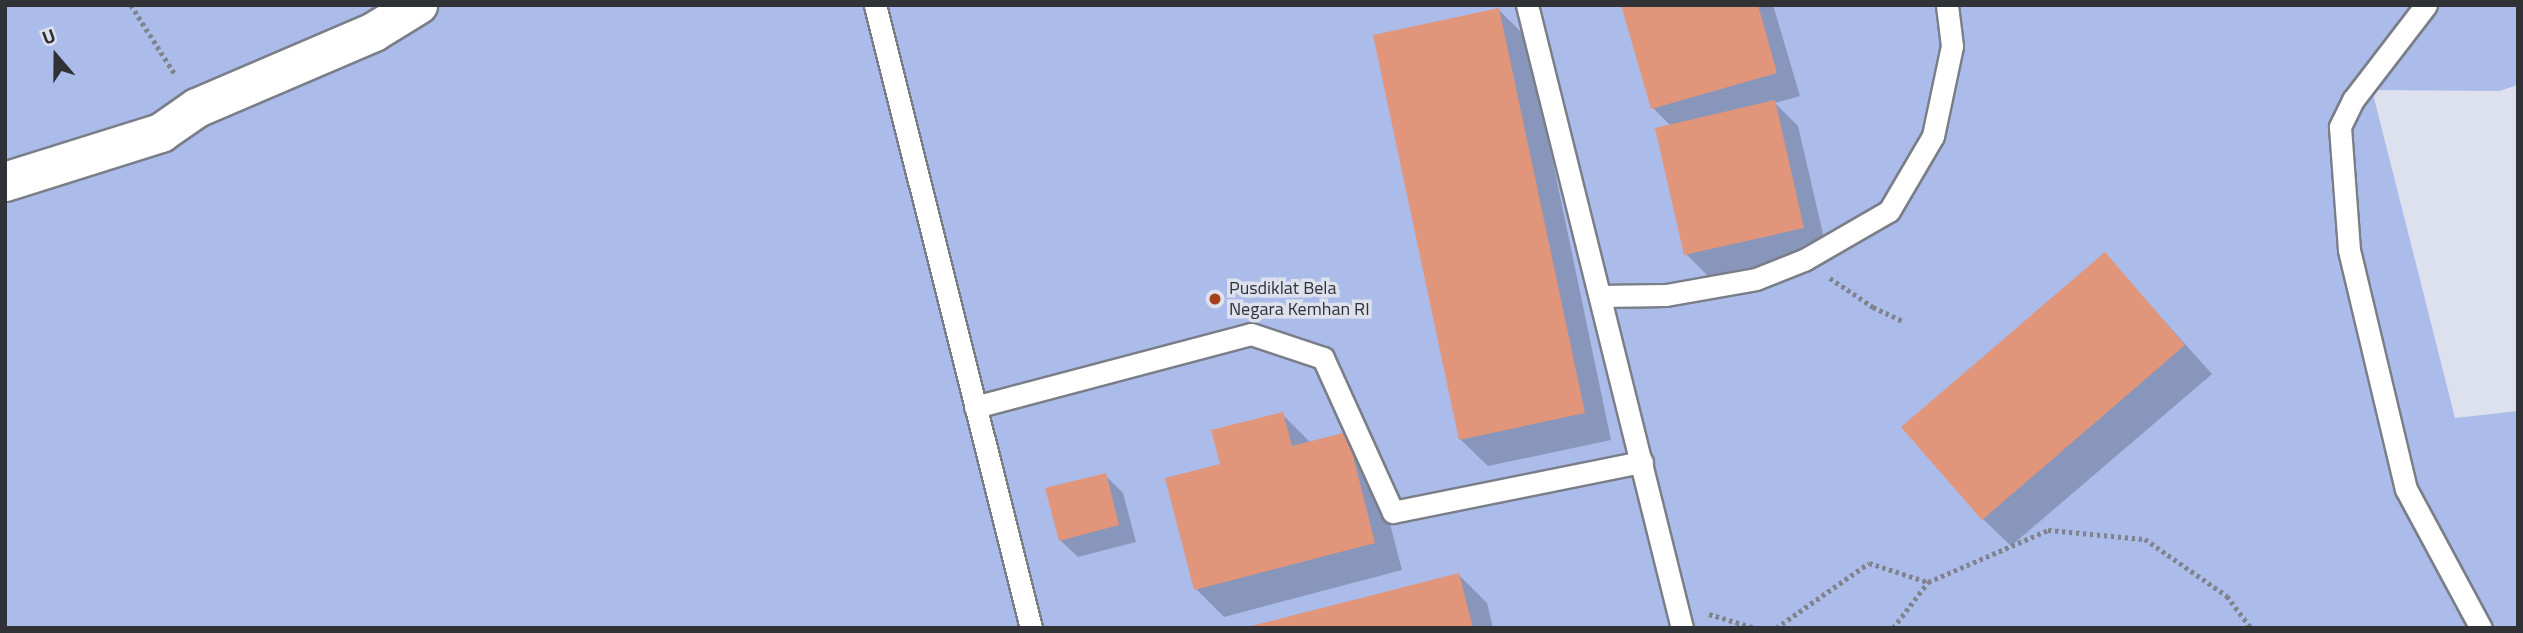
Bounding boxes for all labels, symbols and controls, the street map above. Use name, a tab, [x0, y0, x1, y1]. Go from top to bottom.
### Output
text: U	[38, 20, 59, 52]
north arrow	[21, 21, 91, 91]
place label: Pusdiklat Bela Negara Kemhan RI	[1229, 278, 1370, 320]
marker: Pusdiklat Bela Negara Kemhan RI	[1207, 291, 1223, 307]

